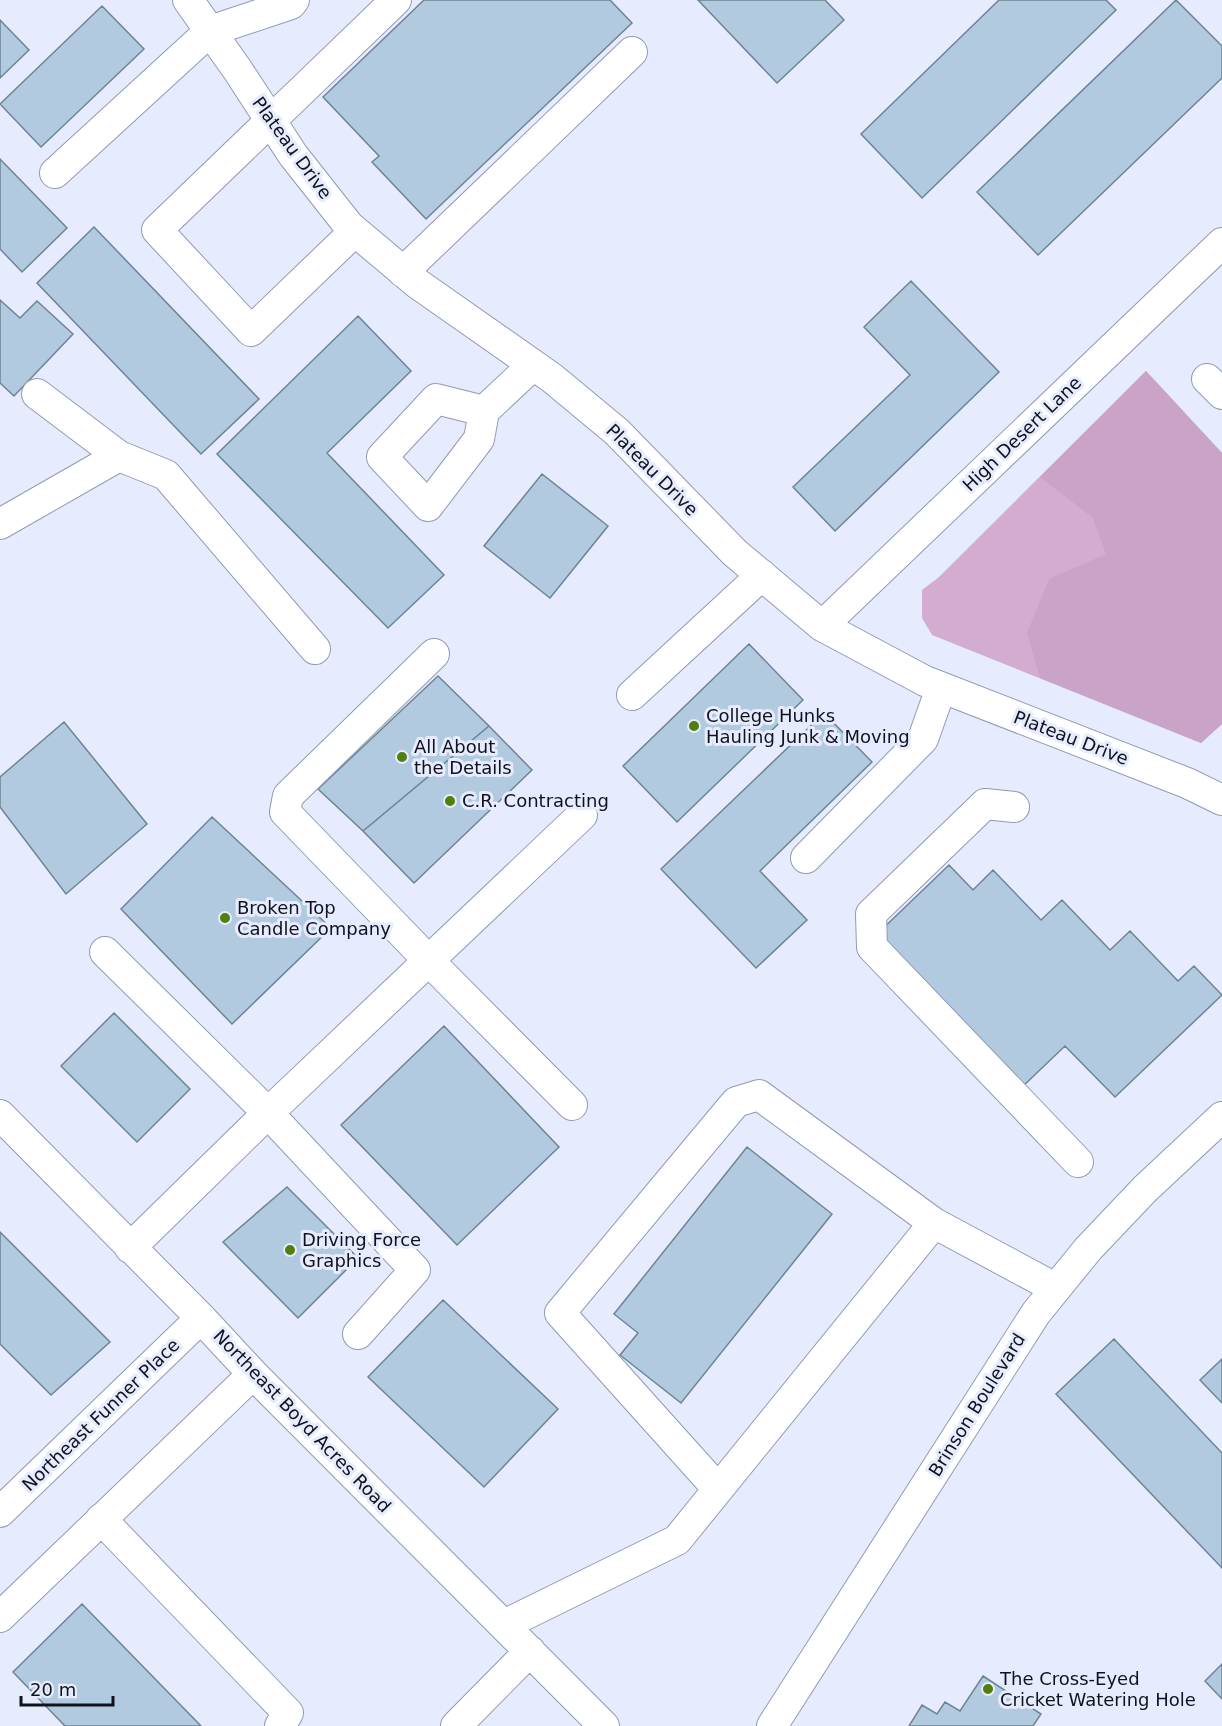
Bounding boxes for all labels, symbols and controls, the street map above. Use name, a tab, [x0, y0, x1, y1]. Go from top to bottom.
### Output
street label: Plateau Drive	[248, 93, 337, 203]
street label: High Desert Lane	[958, 372, 1085, 495]
street label: Plateau Drive	[602, 419, 703, 520]
place label: College Hunks Hauling Junk & Moving	[706, 705, 910, 747]
street label: Plateau Drive	[1011, 706, 1132, 769]
marker: College Hunks Hauling Junk & Moving	[687, 719, 701, 733]
place label: All About the Details	[414, 736, 512, 778]
marker: All About the Details	[395, 750, 409, 764]
place label: C.R. Contracting	[462, 790, 609, 811]
marker: C.R. Contracting	[443, 794, 457, 808]
place label: Broken Top Candle Company	[237, 897, 391, 939]
marker: Broken Top Candle Company	[218, 911, 232, 925]
place label: Driving Force Graphics	[302, 1229, 421, 1271]
marker: Driving Force Graphics	[283, 1243, 297, 1257]
street label: Northeast Boyd Acres Road	[209, 1325, 395, 1516]
street label: Brinson Boulevard	[924, 1329, 1029, 1480]
street label: Northeast Funner Place	[18, 1334, 184, 1495]
place label: The Cross-Eyed Cricket Watering Hole	[999, 1668, 1196, 1710]
scale bar	[21, 1669, 112, 1707]
text: 20 m	[30, 1679, 76, 1700]
marker: The Cross-Eyed Cricket Watering Hole	[981, 1682, 995, 1696]

